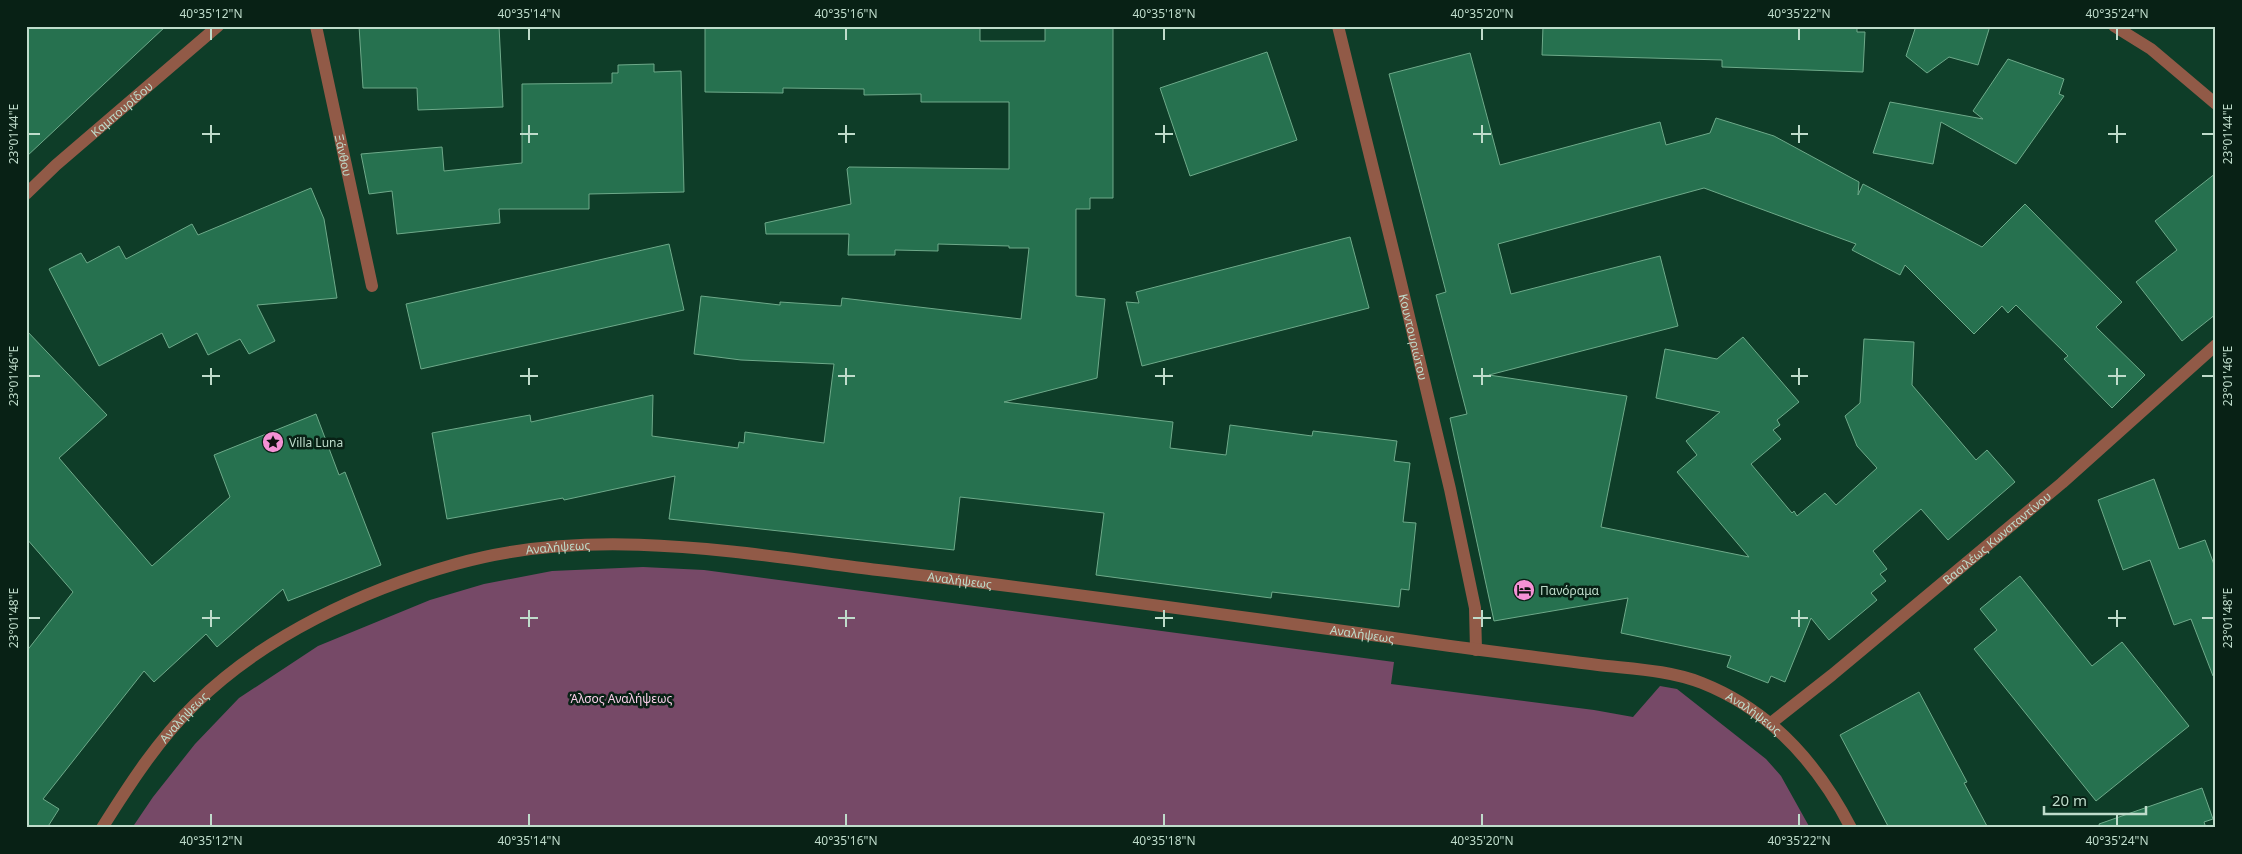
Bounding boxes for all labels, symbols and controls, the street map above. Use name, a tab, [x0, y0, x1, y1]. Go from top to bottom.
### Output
text: 40°35'12"N	[179, 5, 243, 22]
text: 40°35'14"N	[497, 5, 561, 22]
text: 40°35'16"N	[814, 5, 878, 22]
text: 40°35'18"N	[1132, 5, 1196, 22]
text: 40°35'20"N	[1450, 5, 1514, 22]
text: 40°35'22"N	[1767, 5, 1831, 22]
text: 40°35'24"N	[2085, 5, 2149, 22]
street label: Καμπουρίδου	[87, 77, 156, 140]
text: 23°01'44"E	[5, 104, 22, 164]
text: 23°01'44"E	[2219, 104, 2236, 164]
street label: Ξάνθου	[331, 132, 357, 178]
street label: Κουντουριώτου	[1395, 292, 1432, 382]
text: 23°01'46"E	[5, 346, 22, 406]
text: 23°01'46"E	[2219, 346, 2236, 406]
place icon: Villa Luna	[261, 430, 285, 454]
place label: Villa Luna	[289, 434, 343, 451]
street label: Βασιλέως Κωνσταντίνου	[1939, 487, 2054, 588]
street label: Αναλήψεως	[525, 536, 591, 558]
street label: Αναλήψεως	[927, 567, 993, 592]
hotel icon: Πανόραμα	[1512, 578, 1536, 602]
place label: Πανόραμα	[1540, 582, 1600, 599]
text: 23°01'48"E	[5, 588, 22, 648]
text: 23°01'48"E	[2219, 588, 2236, 648]
street label: Αναλήψεως	[1329, 621, 1396, 647]
street label: Αναλήψεως	[155, 687, 212, 746]
street label: Αναλήψεως	[1723, 687, 1786, 739]
park label: Άλσος Αναλήψεως	[570, 690, 672, 707]
scale bar	[2044, 784, 2147, 816]
text: 20 m	[2052, 790, 2087, 810]
text: 40°35'12"N	[179, 832, 243, 849]
text: 40°35'14"N	[497, 832, 561, 849]
text: 40°35'16"N	[814, 832, 878, 849]
text: 40°35'18"N	[1132, 832, 1196, 849]
text: 40°35'20"N	[1450, 832, 1514, 849]
text: 40°35'22"N	[1767, 832, 1831, 849]
text: 40°35'24"N	[2085, 832, 2149, 849]

